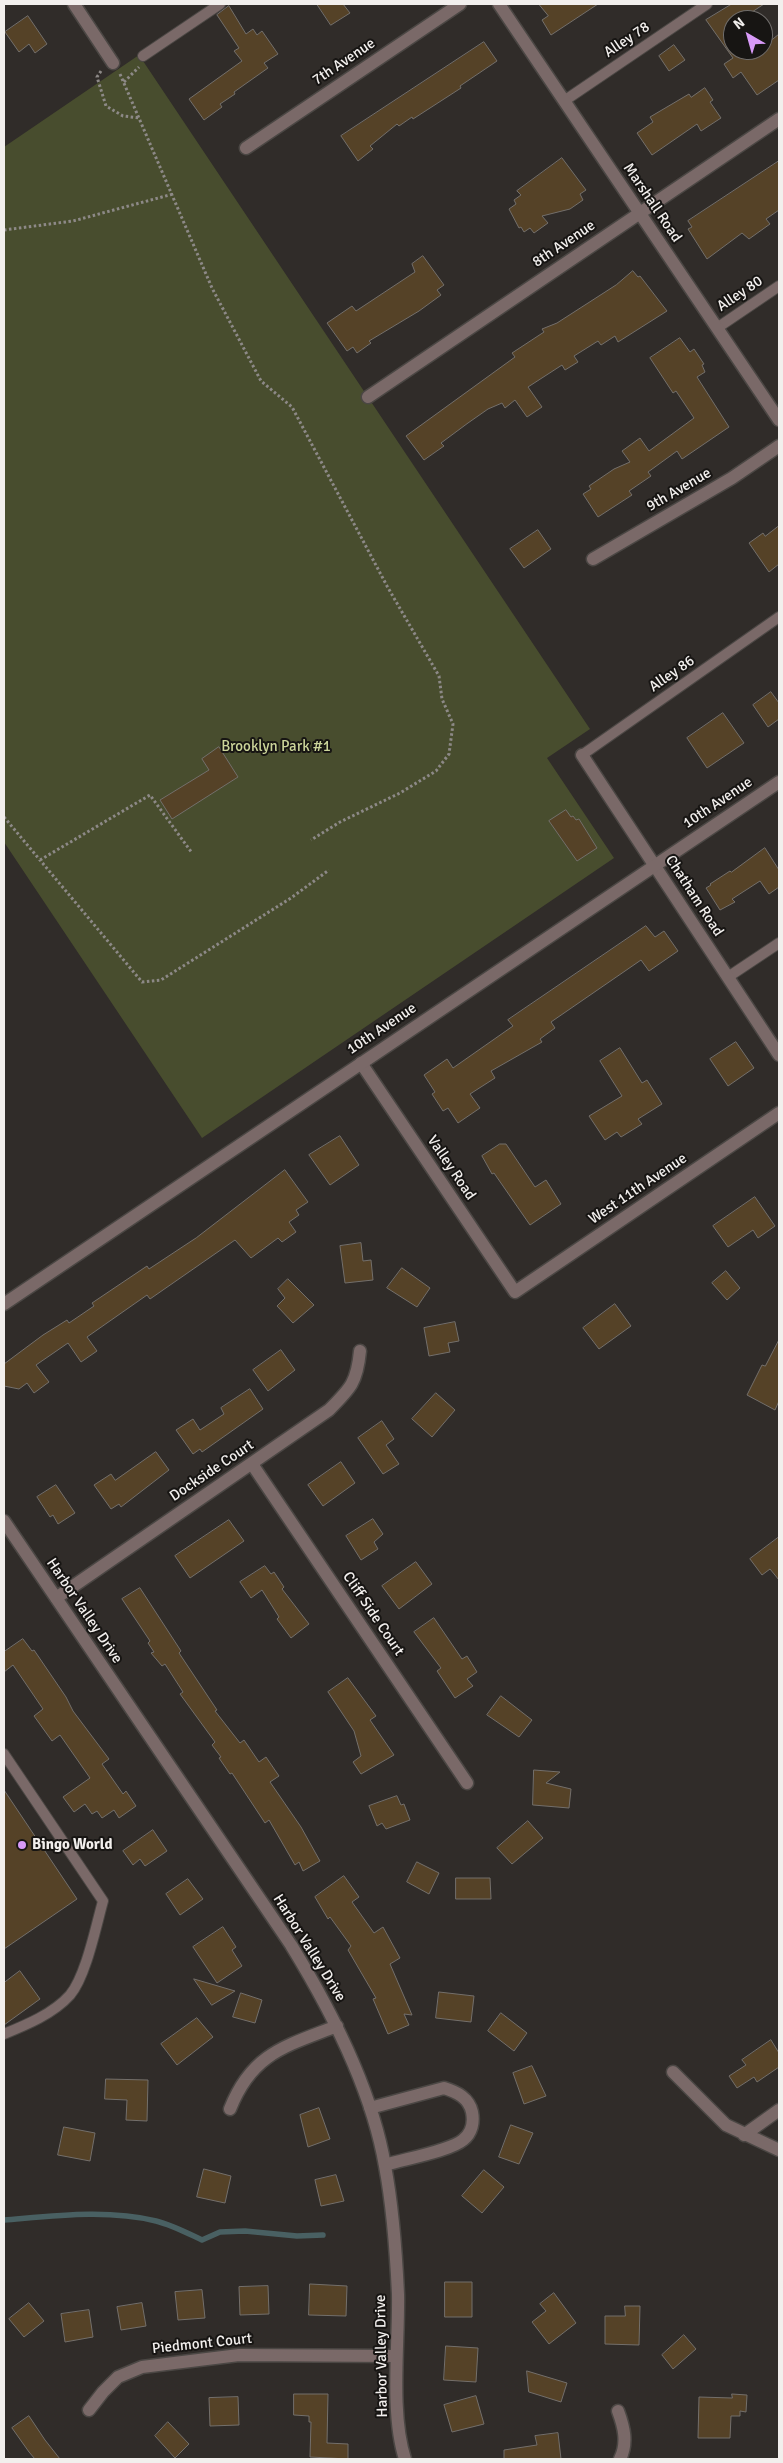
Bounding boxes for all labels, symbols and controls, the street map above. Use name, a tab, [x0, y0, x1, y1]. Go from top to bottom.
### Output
north arrow	[723, 10, 773, 60]
text: N	[730, 14, 748, 33]
street label: Alley 78	[601, 18, 653, 62]
street label: 7th Avenue	[309, 34, 379, 90]
street label: Marshall Road	[619, 160, 685, 246]
street label: 8th Avenue	[529, 216, 599, 272]
street label: Alley 80	[714, 272, 766, 316]
street label: 9th Avenue	[643, 464, 715, 516]
street label: Alley 86	[646, 652, 698, 696]
park label: Brooklyn Park #1	[221, 738, 331, 756]
street label: 10th Avenue	[680, 773, 756, 833]
street label: Chatham Road	[661, 852, 727, 940]
street label: 10th Avenue	[344, 999, 420, 1059]
street label: Valley Road	[423, 1132, 479, 1204]
street label: West 11th Avenue	[585, 1149, 691, 1229]
street label: Dockside Court	[167, 1436, 257, 1506]
street label: Harbor Valley Drive	[42, 1555, 126, 1667]
street label: Cliff Side Court	[338, 1569, 408, 1659]
place label: Bingo World	[32, 1836, 113, 1854]
marker: Bingo World	[16, 1839, 28, 1851]
street label: Harbor Valley Drive	[269, 1891, 349, 2005]
street label: Harbor Valley Drive	[372, 2294, 392, 2418]
street label: Piedmont Court	[151, 2330, 253, 2358]

